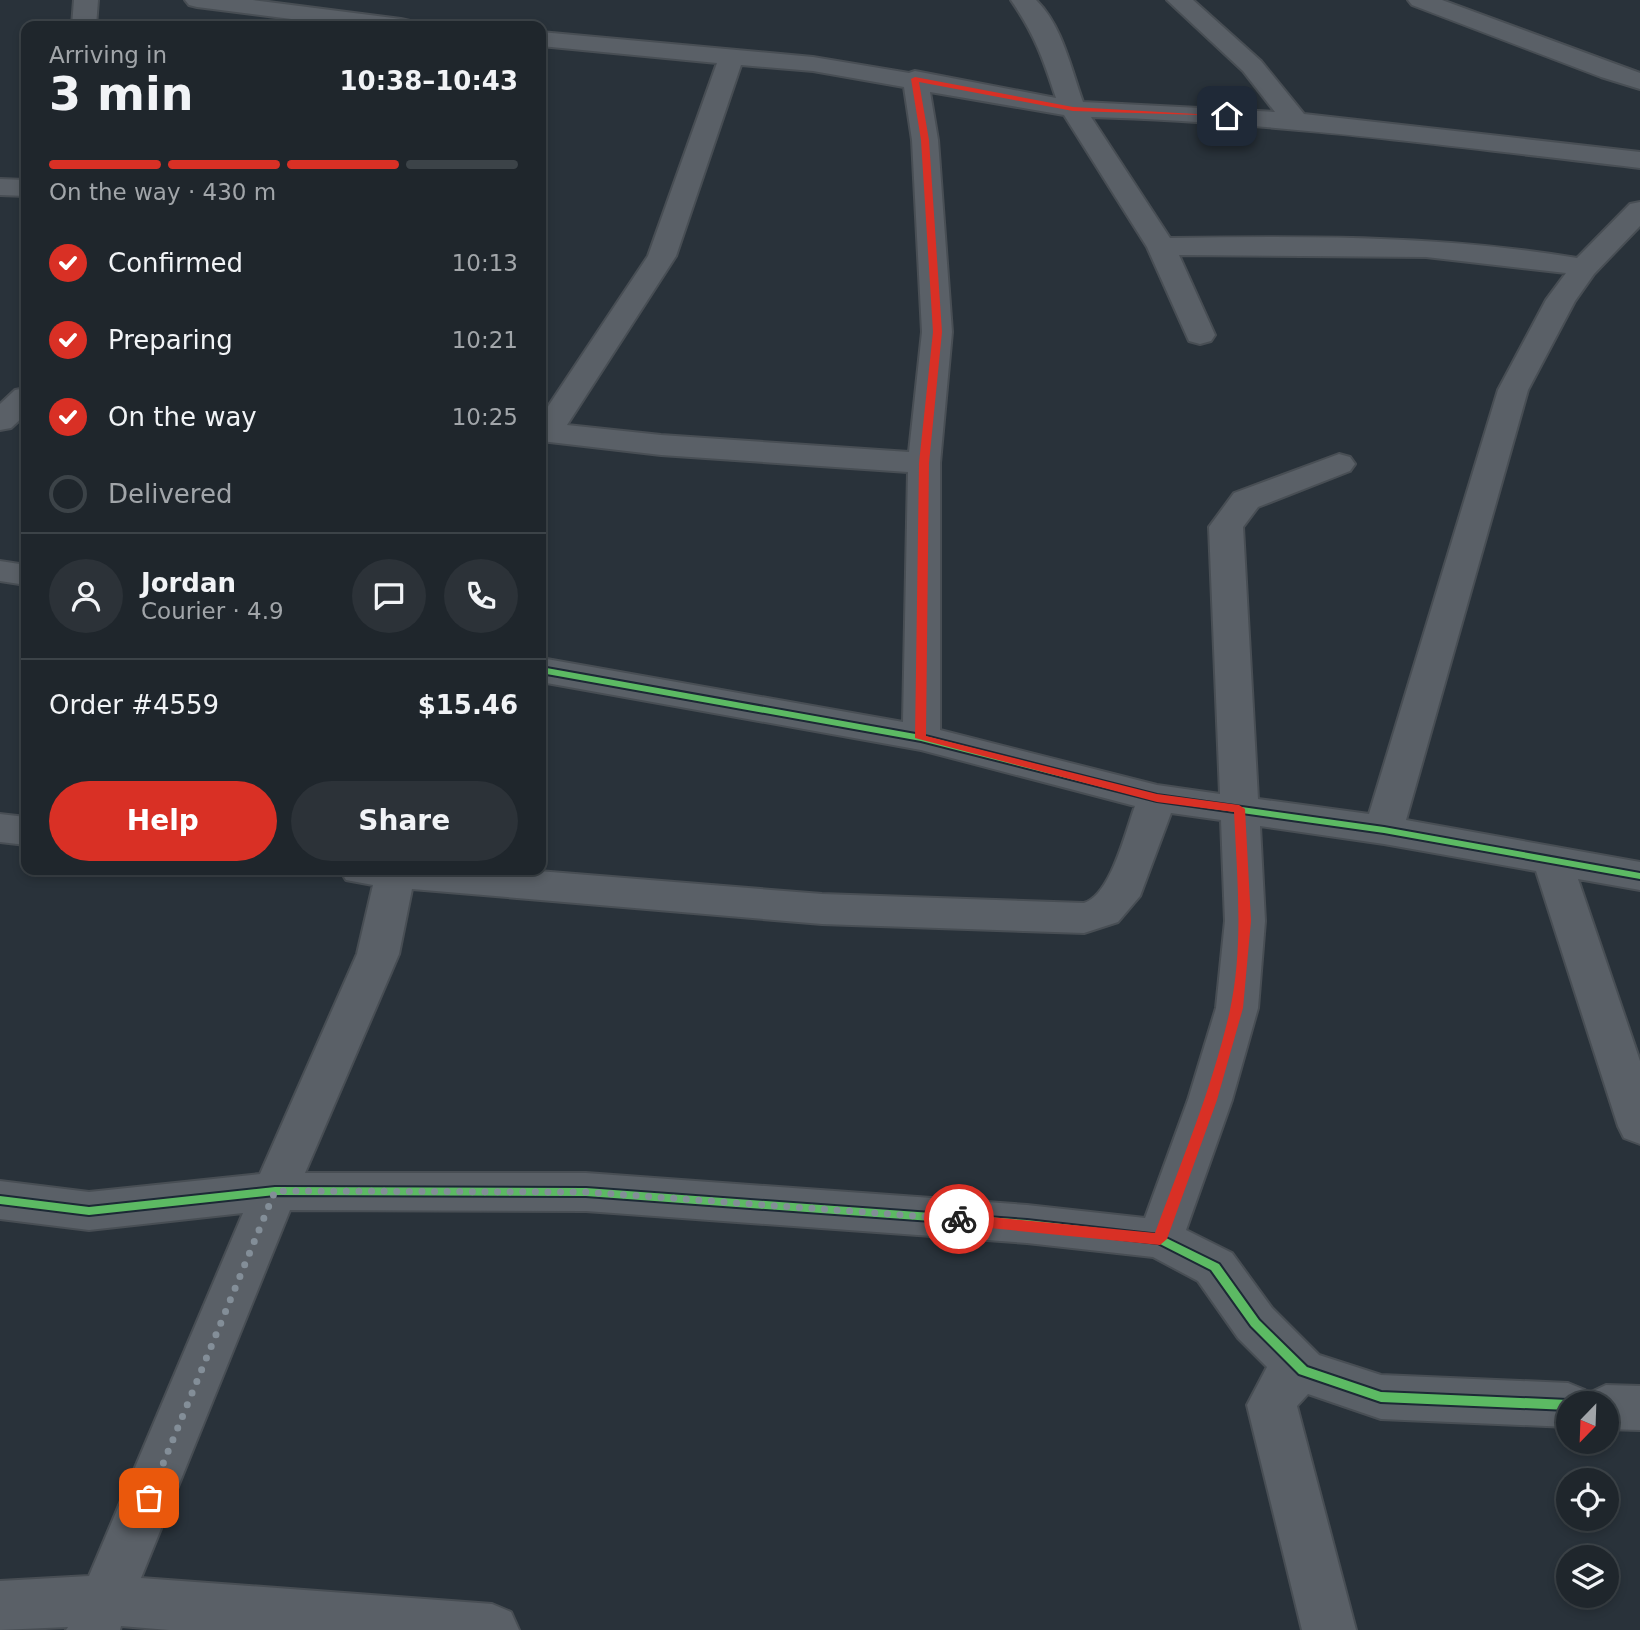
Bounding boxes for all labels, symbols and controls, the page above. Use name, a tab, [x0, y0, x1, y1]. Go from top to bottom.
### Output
text: Arriving in	[49, 42, 167, 68]
text: 10:38–10:43	[339, 66, 518, 96]
text: 3 min	[49, 67, 193, 121]
pin	[1197, 86, 1257, 146]
icon: home	[1208, 97, 1246, 135]
text: On the way · 430 m	[49, 179, 276, 205]
icon: check	[49, 244, 87, 282]
text: Confirmed	[108, 248, 243, 278]
text: 10:13	[452, 250, 518, 276]
icon: check	[49, 321, 87, 359]
text: Preparing	[108, 325, 233, 355]
text: 10:21	[452, 327, 518, 353]
icon: check	[49, 398, 87, 436]
text: On the way	[108, 402, 257, 432]
text: 10:25	[452, 404, 518, 430]
text: Delivered	[108, 479, 232, 509]
button: person	[49, 559, 123, 633]
button: chat	[352, 559, 426, 633]
button: phone	[444, 559, 518, 633]
text: Jordan	[141, 568, 236, 598]
text: Courier · 4.9	[141, 598, 284, 624]
text: Order #4559	[49, 690, 219, 720]
text: $15.46	[418, 690, 518, 720]
button: Help	[49, 781, 277, 861]
button: Share	[291, 781, 518, 861]
courier	[924, 1184, 994, 1254]
icon: bike	[940, 1200, 978, 1238]
north arrow	[1556, 1391, 1619, 1454]
map controls	[1556, 1391, 1619, 1608]
pin	[119, 1468, 179, 1528]
button: locate	[1556, 1468, 1619, 1531]
icon: bag	[130, 1479, 168, 1517]
button: layers	[1556, 1545, 1619, 1608]

